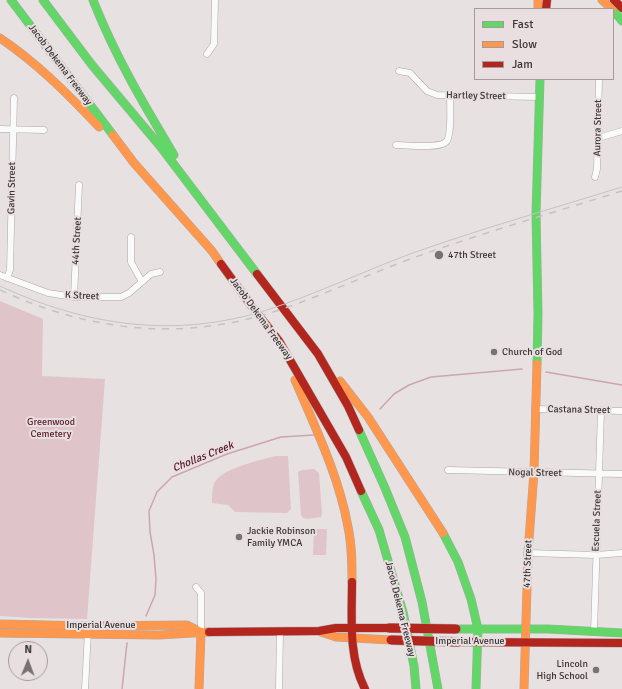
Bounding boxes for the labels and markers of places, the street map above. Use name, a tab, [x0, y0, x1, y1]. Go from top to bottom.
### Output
marker: 47th Street	[433, 249, 445, 261]
place label: 47th Street	[448, 249, 496, 261]
place label: Church of God	[502, 346, 562, 358]
marker: Church of God	[489, 347, 499, 357]
place label: Jackie Robinson Family YMCA	[247, 525, 315, 548]
marker: Jackie Robinson Family YMCA	[234, 532, 244, 542]
place label: Lincoln High School	[537, 658, 588, 682]
marker: Lincoln High School	[591, 665, 601, 675]

